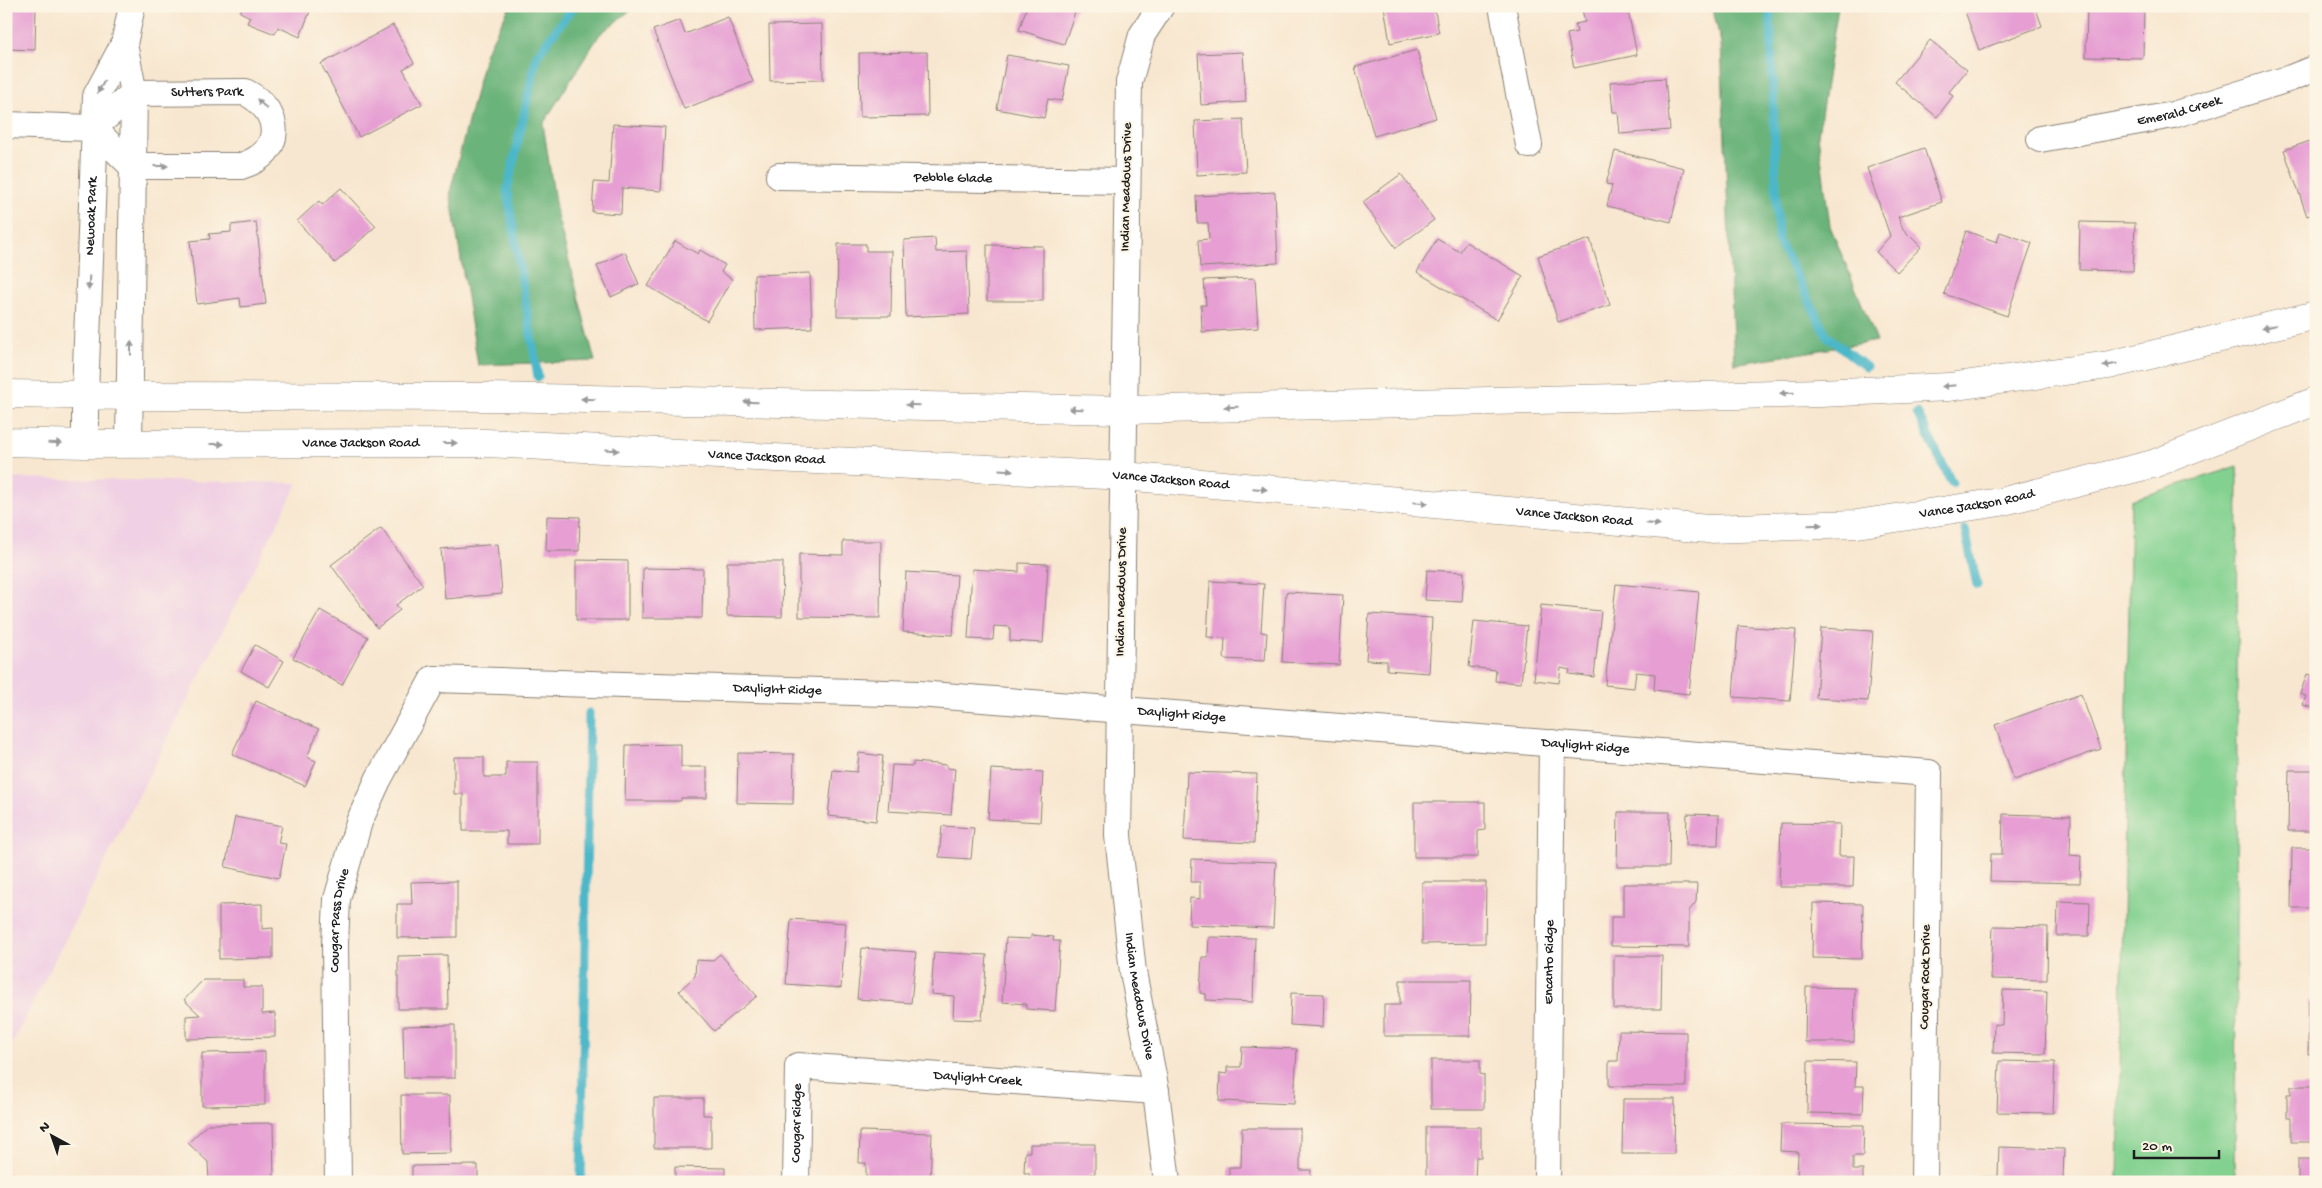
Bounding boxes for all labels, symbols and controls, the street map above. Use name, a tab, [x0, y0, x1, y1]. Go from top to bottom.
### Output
one-way arrow	[97, 80, 105, 94]
street label: Sutters Park	[171, 84, 245, 101]
street label: Emerald Creek	[2136, 91, 2225, 130]
one-way arrow	[256, 98, 268, 110]
street label: Indian Meadows Drive	[1117, 122, 1137, 252]
one-way arrow	[154, 162, 170, 170]
street label: Pebble Glade	[913, 169, 993, 188]
street label: Newoak Park	[82, 175, 102, 256]
one-way arrow	[84, 275, 92, 291]
one-way arrow	[2261, 324, 2276, 332]
one-way arrow	[127, 339, 135, 355]
one-way arrow	[2102, 361, 2118, 369]
one-way arrow	[1941, 383, 1957, 391]
one-way arrow	[1779, 390, 1795, 398]
one-way arrow	[580, 394, 596, 402]
one-way arrow	[743, 398, 759, 406]
one-way arrow	[905, 401, 921, 409]
one-way arrow	[1222, 403, 1238, 411]
one-way arrow	[1068, 405, 1084, 413]
street label: Vance Jackson Road	[302, 435, 421, 452]
one-way arrow	[47, 439, 63, 447]
one-way arrow	[442, 439, 458, 447]
one-way arrow	[210, 440, 226, 448]
one-way arrow	[605, 446, 621, 454]
street label: Vance Jackson Road	[707, 446, 827, 469]
one-way arrow	[998, 467, 1014, 475]
street label: Vance Jackson Road	[1111, 467, 1232, 494]
one-way arrow	[1252, 485, 1268, 493]
street label: Vance Jackson Road	[1917, 485, 2038, 523]
one-way arrow	[1414, 499, 1430, 507]
street label: Vance Jackson Road	[1514, 503, 1635, 531]
one-way arrow	[1645, 520, 1661, 528]
one-way arrow	[1807, 521, 1823, 529]
street label: Indian Meadows Drive	[1112, 527, 1132, 657]
street label: Daylight Ridge	[732, 680, 823, 700]
street label: Daylight Ridge	[1136, 703, 1227, 727]
street label: Daylight Ridge	[1540, 734, 1631, 758]
street label: Cougar Pass Drive	[326, 866, 354, 973]
street label: Encanto Ridge	[1541, 919, 1558, 1004]
street label: Cougar Rock Drive	[1917, 924, 1935, 1030]
street label: Indian Meadows Drive	[1120, 931, 1158, 1062]
street label: Daylight Creek	[932, 1067, 1024, 1090]
street label: Cougar Ridge	[788, 1082, 806, 1163]
north arrow	[28, 1110, 78, 1160]
text: N	[36, 1119, 54, 1137]
scale bar	[2134, 1128, 2220, 1160]
text: 20 m	[2142, 1138, 2172, 1156]

